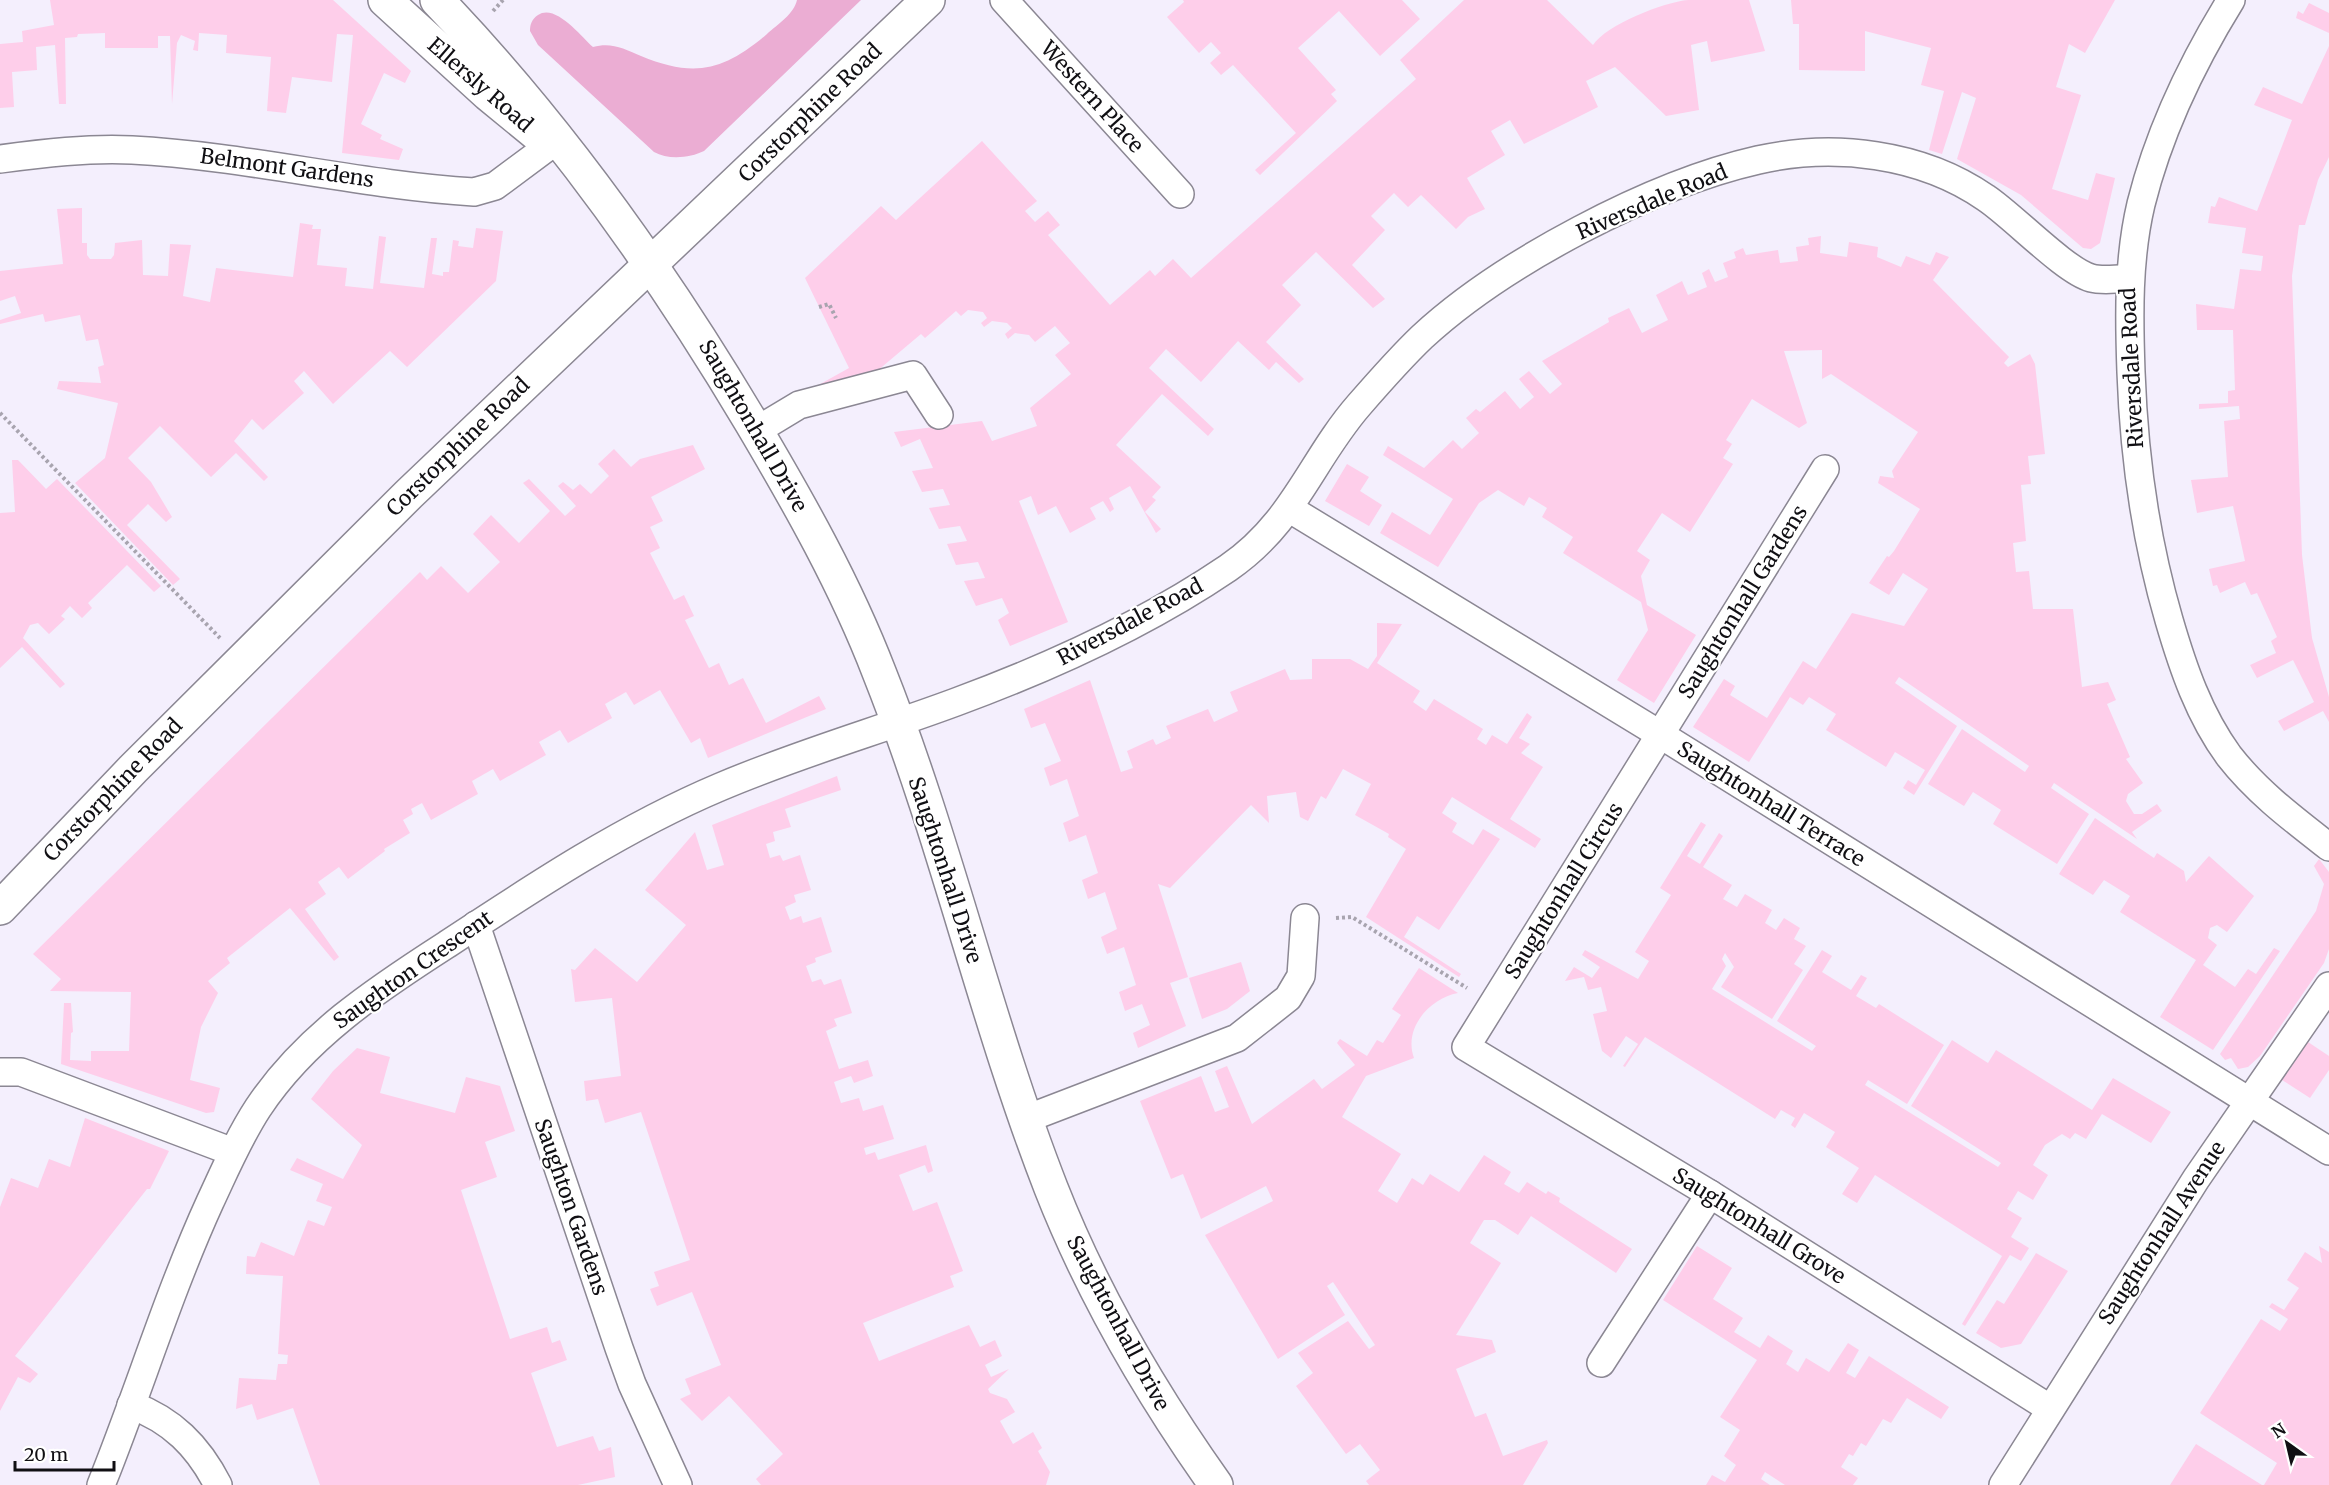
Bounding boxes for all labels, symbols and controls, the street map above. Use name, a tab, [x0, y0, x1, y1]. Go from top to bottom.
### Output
street label: Ellersly Road	[422, 31, 539, 138]
street label: Western Place	[1034, 34, 1150, 158]
street label: Corstorphine Road	[732, 37, 887, 188]
street label: Belmont Gardens	[198, 142, 376, 193]
street label: Riversdale Road	[1572, 158, 1732, 245]
street label: Riversdale Road	[2114, 287, 2149, 449]
street label: Saughtonhall Drive	[693, 335, 814, 517]
street label: Corstorphine Road	[380, 371, 535, 522]
street label: Saughtonhall Gardens	[1672, 500, 1813, 703]
street label: Riversdale Road	[1052, 572, 1208, 671]
street label: Corstorphine Road	[37, 712, 188, 867]
street label: Saughtonhall Terrace	[1672, 735, 1870, 872]
street label: Saughtonhall Drive	[903, 773, 988, 966]
street label: Saughtonhall Circus	[1498, 797, 1629, 984]
street label: Saughton Crescent	[328, 904, 498, 1035]
street label: Saughton Gardens	[529, 1115, 614, 1299]
street label: Saughtonhall Avenue	[2092, 1136, 2231, 1330]
street label: Saughtonhall Grove	[1668, 1162, 1851, 1290]
street label: Saughtonhall Drive	[1061, 1231, 1176, 1415]
north arrow	[2257, 1413, 2317, 1473]
text: N	[2268, 1419, 2290, 1442]
scale bar	[15, 1434, 114, 1472]
text: 20 m	[24, 1443, 68, 1466]

